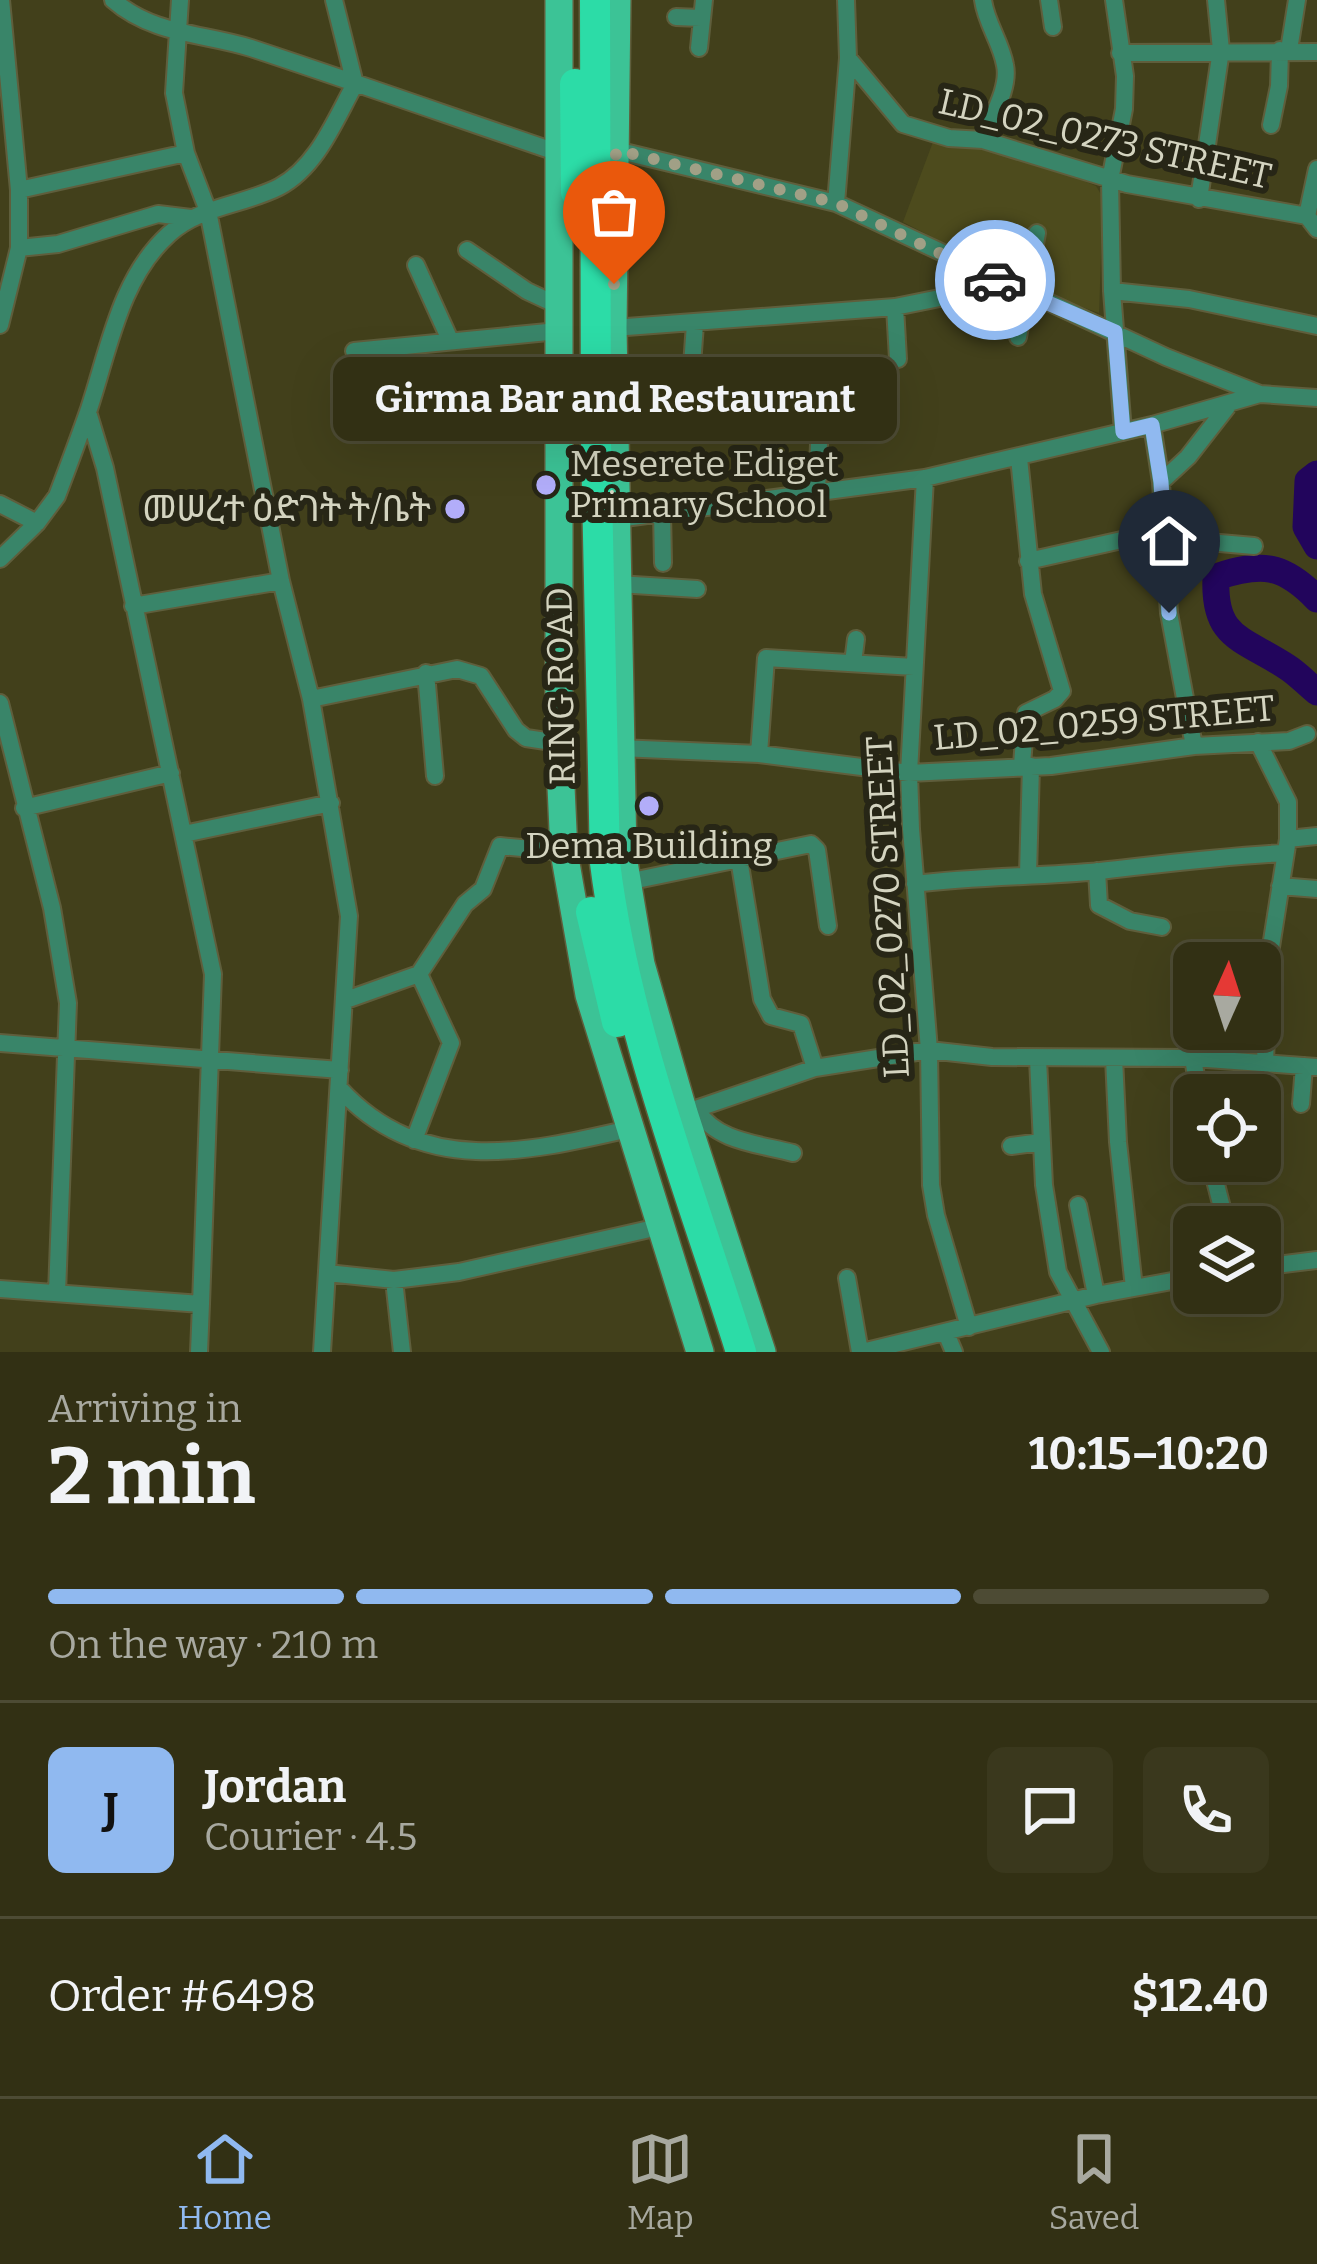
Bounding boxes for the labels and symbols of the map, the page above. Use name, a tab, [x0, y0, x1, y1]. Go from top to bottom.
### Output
street label: LD_02_0273 STREET	[934, 79, 1276, 199]
pin	[563, 161, 665, 284]
courier	[935, 220, 1055, 340]
callout: Girma Bar and Restaurant	[332, 356, 896, 440]
place label: Meserete Ediget Primary School	[570, 442, 839, 527]
marker: Meserete Ediget Primary School	[533, 472, 559, 498]
place label: መሠረተ ዕድገት ት/ቤት	[142, 487, 431, 531]
pin	[1118, 490, 1220, 613]
marker: መሠረተ ዕድገት ት/ቤት	[442, 496, 468, 522]
street label: RING ROAD	[537, 587, 585, 785]
street label: LD_02_0259 STREET	[931, 686, 1277, 760]
street label: LD_02_0270 STREET	[857, 735, 919, 1079]
marker: Dema Building	[636, 793, 662, 819]
place label: Dema Building	[525, 824, 773, 868]
north arrow	[1173, 942, 1281, 1050]

